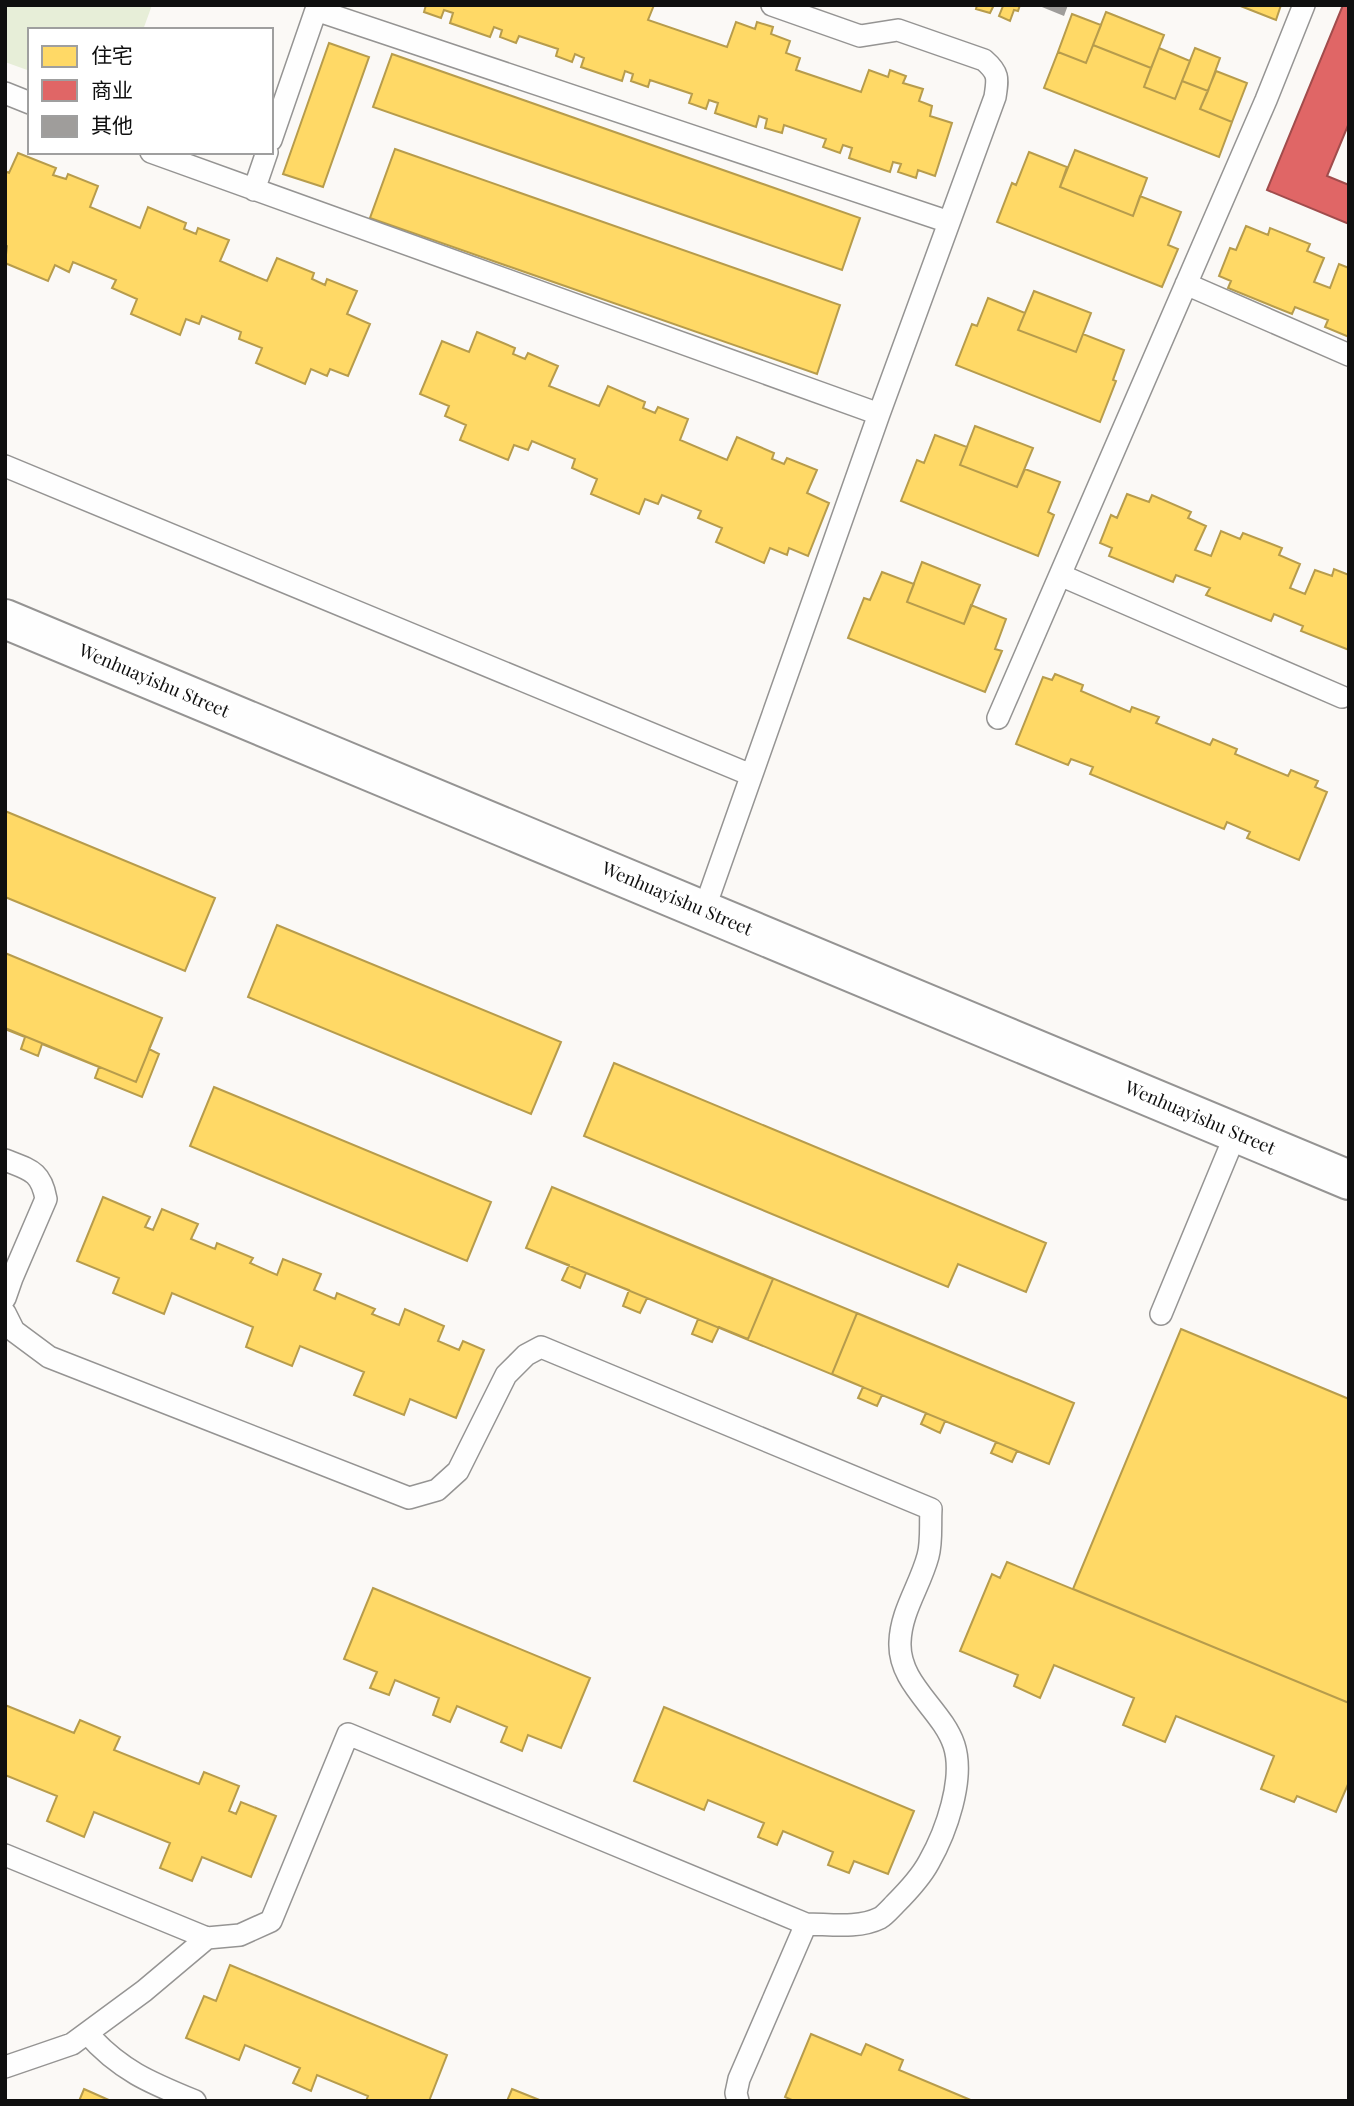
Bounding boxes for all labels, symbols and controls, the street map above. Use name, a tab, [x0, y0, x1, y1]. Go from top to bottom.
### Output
legend	[28, 28, 273, 154]
text: 住宅	[91, 40, 133, 68]
text: 商业	[91, 75, 133, 103]
text: 其他	[91, 110, 133, 138]
street label: Wenhuayishu Street	[75, 637, 234, 723]
street label: Wenhuayishu Street	[598, 855, 757, 941]
street label: Wenhuayishu Street	[1121, 1074, 1280, 1160]

